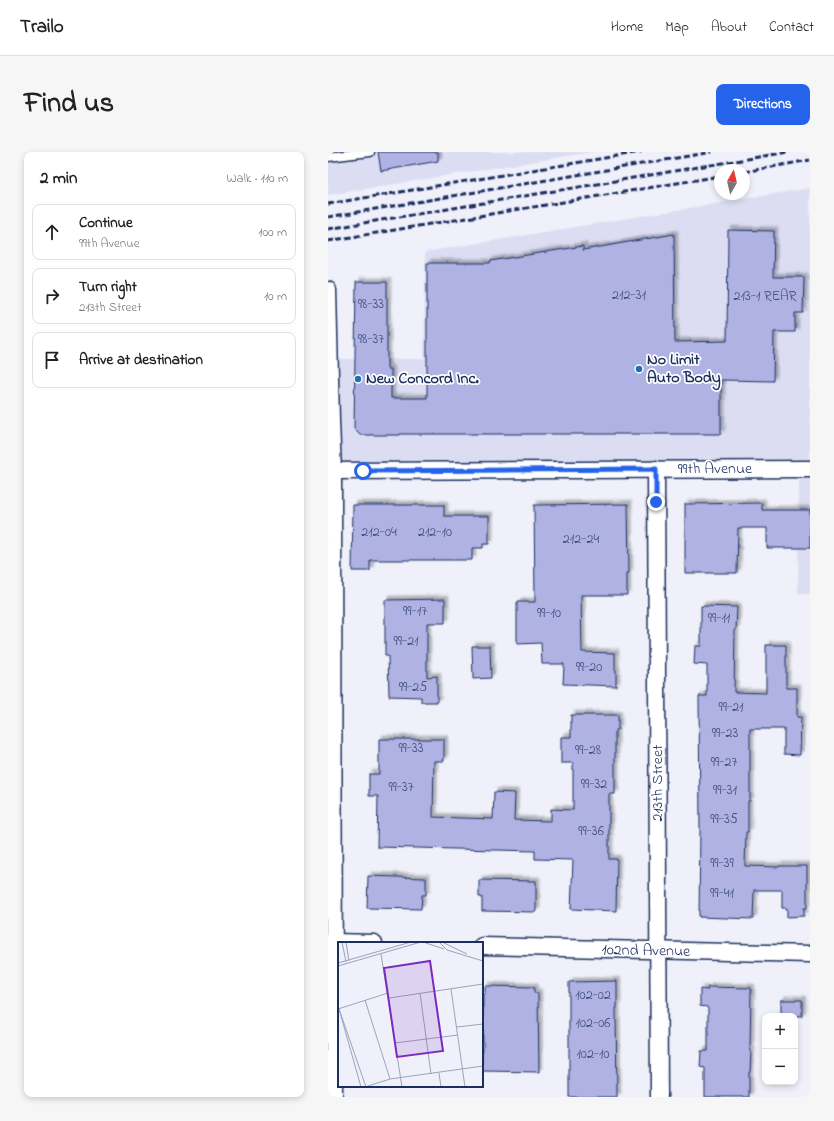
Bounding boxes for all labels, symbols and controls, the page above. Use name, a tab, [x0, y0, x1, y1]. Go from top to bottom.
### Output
text: Trailo	[20, 14, 64, 41]
text: Home	[611, 17, 643, 38]
text: Map	[665, 17, 689, 38]
text: About	[711, 17, 747, 38]
text: Contact	[769, 17, 814, 38]
text: Find us	[24, 84, 114, 125]
button: Directions	[716, 84, 810, 125]
north arrow	[714, 164, 750, 200]
text: 2 min	[40, 166, 77, 191]
text: Walk · 110 m	[227, 169, 288, 188]
text: Continue	[79, 212, 133, 234]
icon: ahead	[41, 221, 63, 243]
text: 100 m	[258, 223, 287, 242]
text: 99th Avenue	[79, 234, 140, 253]
text: Turn right	[79, 276, 137, 298]
icon: right	[41, 285, 63, 307]
house number: 212-31	[612, 285, 646, 306]
house number: 213-1 REAR	[734, 286, 797, 307]
text: 10 m	[264, 287, 287, 306]
house number: 98-33	[358, 294, 384, 315]
text: 213th Street	[79, 298, 142, 317]
house number: 98-37	[358, 329, 384, 350]
place label: No Limit Auto Body	[647, 348, 721, 391]
icon: arrive	[41, 349, 63, 371]
text: Arrive at destination	[79, 349, 203, 371]
marker: No Limit Auto Body	[634, 364, 644, 374]
place label: New Concord Inc.	[366, 367, 480, 391]
marker: New Concord Inc.	[353, 374, 363, 384]
street label: 99th Avenue	[678, 457, 753, 481]
route start	[354, 462, 372, 480]
route end	[647, 493, 665, 511]
house number: 212-04	[361, 522, 397, 543]
house number: 212-10	[418, 522, 452, 543]
house number: 212-24	[563, 529, 599, 550]
house number: 99-17	[403, 601, 427, 622]
house number: 99-10	[537, 603, 561, 624]
house number: 99-11	[708, 608, 731, 629]
house number: 99-21	[393, 631, 419, 652]
house number: 99-20	[576, 657, 602, 678]
house number: 99-25	[399, 677, 427, 698]
house number: 99-21	[718, 697, 744, 718]
house number: 99-23	[712, 723, 738, 744]
house number: 99-33	[398, 738, 424, 759]
house number: 99-28	[575, 740, 601, 761]
street label: 213th Street	[646, 744, 670, 821]
house number: 99-27	[711, 752, 737, 773]
house number: 99-32	[581, 774, 607, 795]
house number: 99-37	[388, 777, 414, 798]
house number: 99-31	[713, 780, 737, 801]
house number: 99-35	[710, 809, 738, 830]
house number: 99-36	[578, 821, 604, 842]
house number: 99-39	[710, 853, 735, 874]
house number: 99-41	[710, 883, 734, 904]
street label: 102nd Avenue	[601, 938, 691, 964]
inset map	[338, 942, 483, 1087]
house number: 102-02	[575, 985, 611, 1006]
house number: 102-06	[576, 1013, 610, 1034]
map controls	[762, 1013, 798, 1085]
button: +	[762, 1013, 798, 1049]
house number: 102-10	[576, 1044, 610, 1065]
button: −	[762, 1049, 798, 1085]

